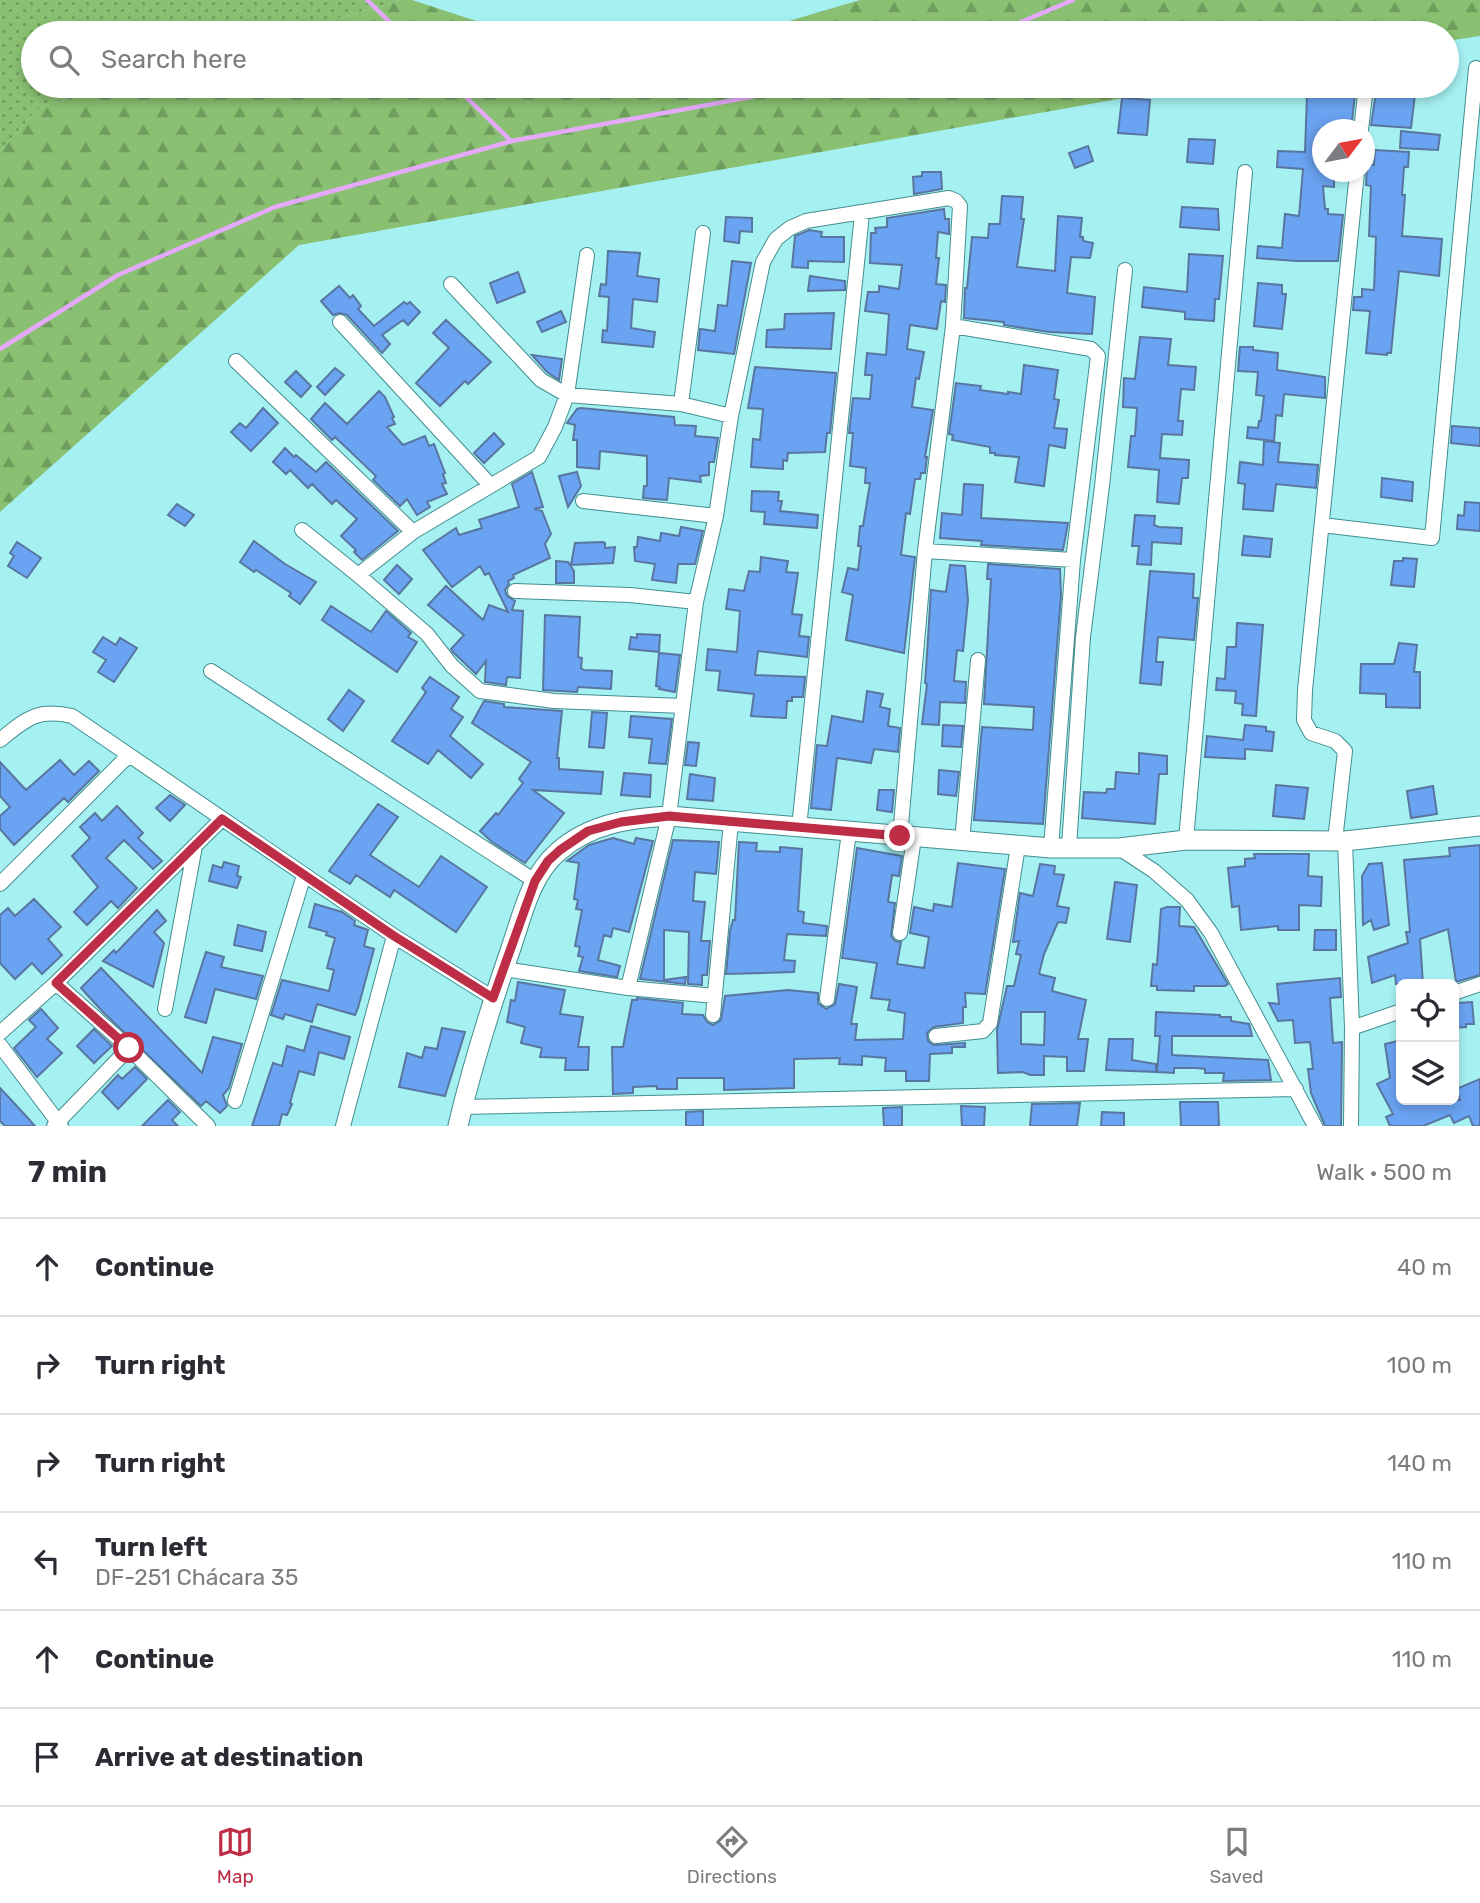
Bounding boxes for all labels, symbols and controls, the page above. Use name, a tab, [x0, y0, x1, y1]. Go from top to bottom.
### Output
search box	[21, 21, 1459, 98]
icon: search	[45, 41, 83, 79]
text: Search here	[101, 44, 247, 75]
north arrow	[1312, 119, 1375, 182]
route end	[884, 820, 915, 851]
map controls	[1396, 979, 1459, 1105]
button: locate	[1396, 979, 1459, 1042]
route start	[113, 1032, 144, 1063]
button: layers	[1396, 1042, 1459, 1105]
text: 7 min	[28, 1154, 107, 1190]
text: Walk · 500 m	[1316, 1158, 1452, 1186]
icon: ahead	[28, 1248, 66, 1286]
text: Continue	[95, 1252, 214, 1283]
text: 40 m	[1397, 1253, 1452, 1281]
icon: right	[28, 1346, 66, 1384]
text: Turn right	[95, 1350, 225, 1381]
text: 100 m	[1387, 1351, 1452, 1379]
icon: right	[28, 1444, 66, 1482]
text: Turn right	[95, 1448, 225, 1479]
text: 140 m	[1387, 1449, 1452, 1477]
text: Turn left	[95, 1532, 207, 1563]
icon: left	[28, 1542, 66, 1580]
text: 110 m	[1392, 1547, 1452, 1575]
text: DF-251 Chácara 35	[95, 1563, 298, 1591]
icon: ahead	[28, 1640, 66, 1678]
text: Continue	[95, 1644, 214, 1675]
text: 110 m	[1392, 1645, 1452, 1673]
icon: arrive	[28, 1738, 66, 1776]
text: Arrive at destination	[95, 1742, 363, 1773]
tab: Map	[216, 1823, 254, 1888]
tab: Directions	[687, 1823, 777, 1888]
tab: Saved	[1209, 1823, 1264, 1888]

